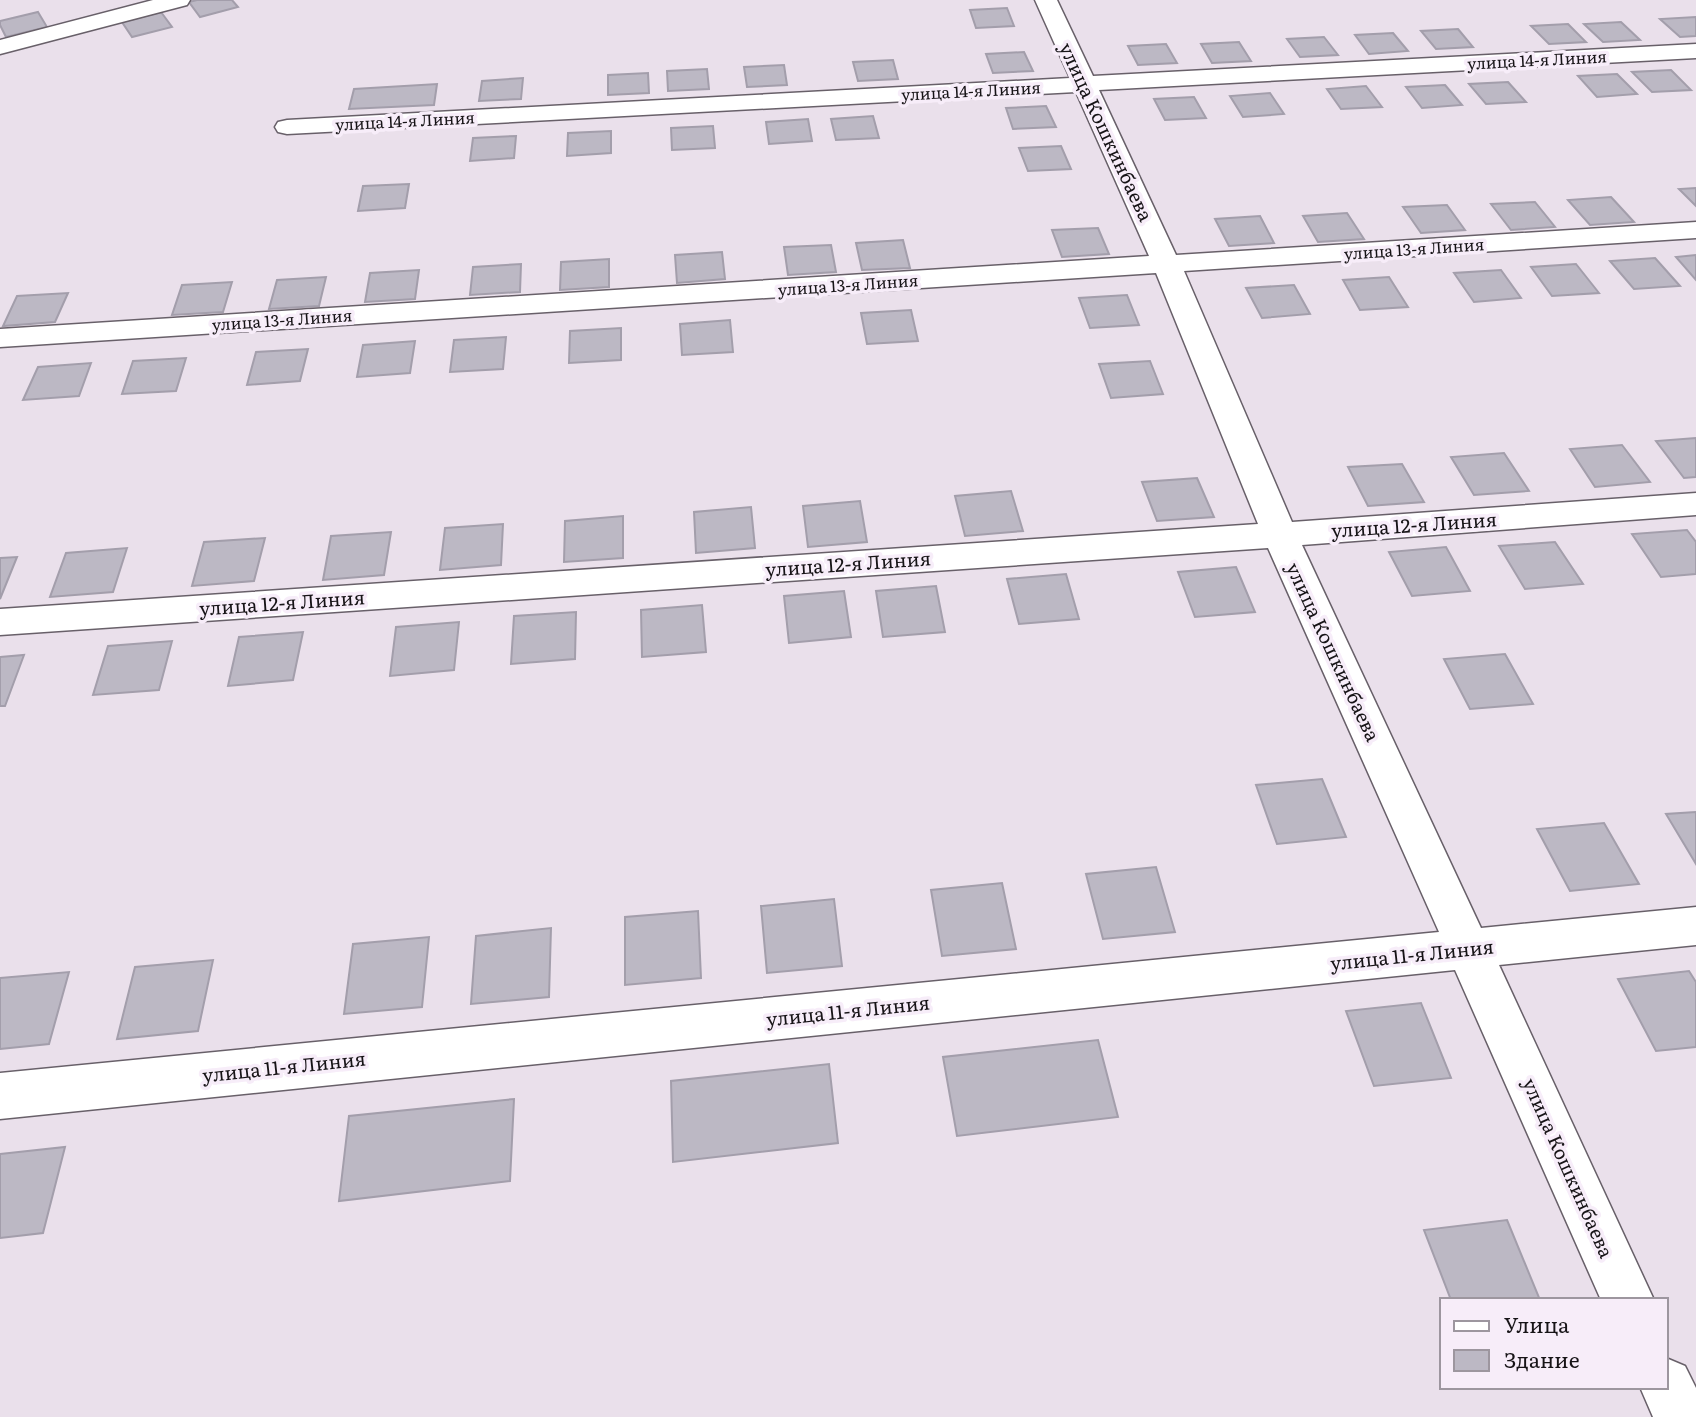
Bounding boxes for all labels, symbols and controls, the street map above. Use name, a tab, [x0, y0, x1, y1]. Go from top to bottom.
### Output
street label: улица Кошкинбаева	[1053, 38, 1161, 226]
street label: улица 14-я Линия	[1466, 43, 1607, 75]
street label: улица 14-я Линия	[900, 74, 1041, 106]
street label: улица 14-я Линия	[334, 104, 475, 136]
street label: улица 13-я Линия	[1343, 231, 1485, 265]
street label: улица 13-я Линия	[777, 267, 919, 301]
street label: улица 13-я Линия	[211, 302, 353, 336]
street label: улица 12-я Линия	[1330, 504, 1498, 544]
street label: улица 12-я Линия	[764, 543, 932, 583]
street label: улица Кошкинбаева	[1280, 558, 1388, 746]
street label: улица 12-я Линия	[198, 582, 366, 622]
street label: улица 11-я Линия	[1329, 931, 1495, 977]
street label: улица 11-я Линия	[765, 987, 931, 1033]
street label: улица 11-я Линия	[201, 1043, 367, 1089]
street label: улица Кошкинбаева	[1517, 1073, 1622, 1263]
legend	[1440, 1298, 1668, 1389]
text: Улица	[1504, 1308, 1570, 1339]
text: Здание	[1504, 1343, 1580, 1374]

